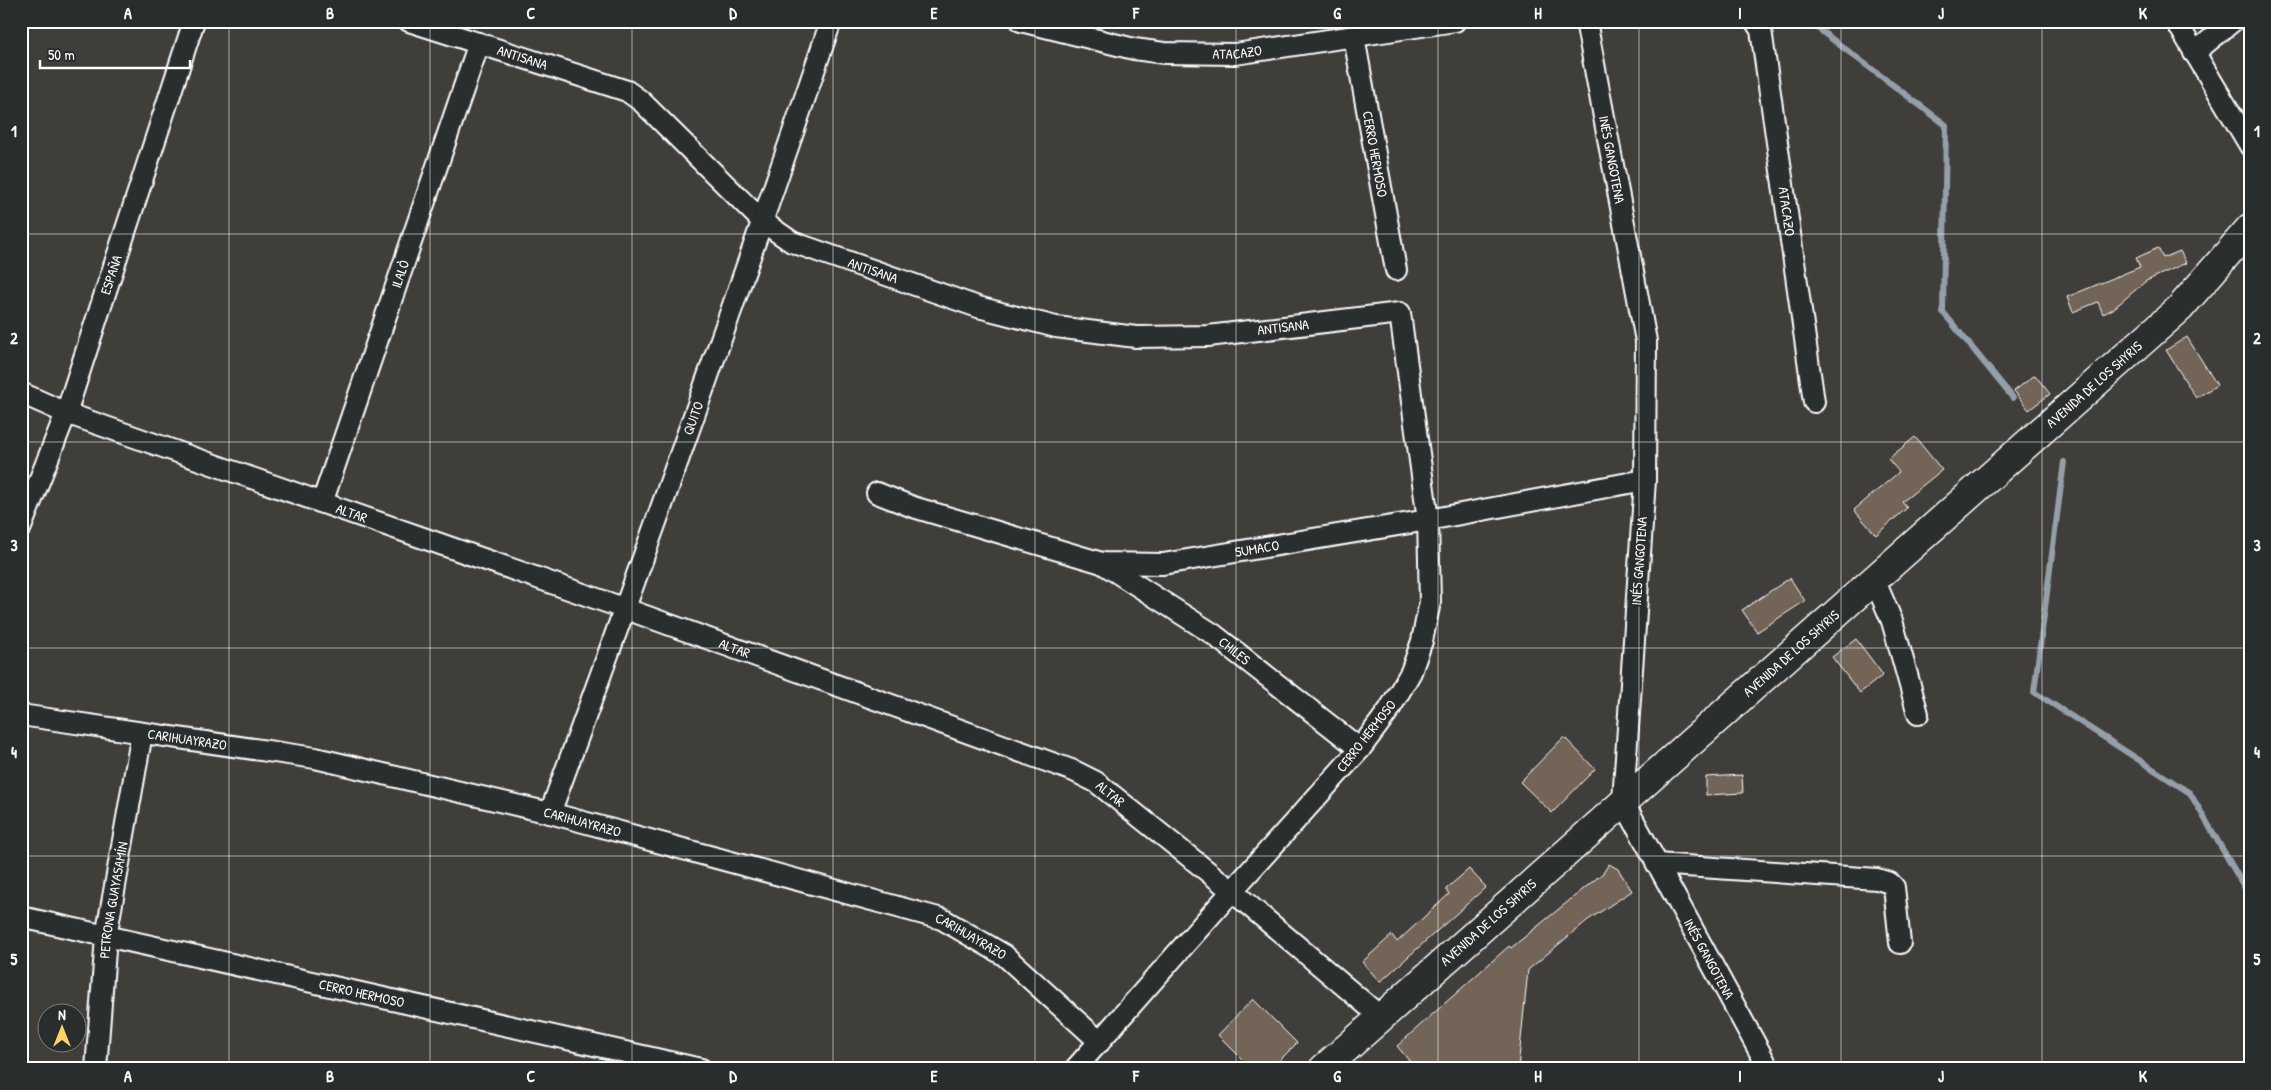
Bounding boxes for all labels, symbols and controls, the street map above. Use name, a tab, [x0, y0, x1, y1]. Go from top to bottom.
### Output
text: A	[124, 2, 132, 24]
text: B	[326, 2, 334, 24]
text: C	[527, 2, 536, 24]
text: D	[729, 2, 737, 24]
text: E	[930, 2, 938, 24]
text: F	[1132, 2, 1140, 24]
text: G	[1333, 2, 1341, 24]
text: H	[1534, 2, 1542, 24]
text: I	[1738, 2, 1742, 24]
text: J	[1938, 2, 1944, 24]
text: K	[2139, 2, 2148, 24]
scale bar	[40, 38, 190, 70]
street label: ANTISANA	[495, 40, 550, 74]
street label: ATACAZO	[1212, 40, 1263, 63]
text: 50 m	[48, 44, 75, 65]
street label: CERRO HERMOSO	[1359, 109, 1393, 199]
street label: INÉS GANGOTENA	[1595, 114, 1630, 205]
text: 1	[11, 120, 17, 142]
text: 1	[2254, 120, 2260, 142]
street label: ATACAZO	[1774, 185, 1800, 237]
street label: ESPAÑA	[95, 252, 126, 297]
street label: ANTISANA	[846, 252, 901, 287]
street label: ILALÒ	[386, 257, 413, 290]
street label: ANTISANA	[1256, 314, 1310, 339]
text: 2	[10, 327, 18, 349]
text: 2	[2253, 327, 2261, 349]
street label: AVENIDA DE LOS SHYRIS	[2041, 336, 2146, 432]
street label: QUITO	[678, 398, 707, 437]
street label: ALTAR	[334, 498, 370, 527]
street label: INÉS GANGOTENA	[1626, 516, 1651, 606]
text: 3	[10, 534, 18, 556]
text: 3	[2253, 534, 2261, 556]
street label: SUMACO	[1233, 535, 1281, 561]
street label: AVENIDA DE LOS SHYRIS	[1739, 605, 1843, 701]
street label: CHILES	[1215, 632, 1255, 669]
street label: ALTAR	[717, 633, 753, 662]
street label: CERRO HERMOSO	[1331, 695, 1400, 776]
street label: CARIHUAYRAZO	[147, 724, 228, 754]
text: 4	[11, 741, 17, 763]
text: 4	[2254, 741, 2260, 763]
street label: ALTAR	[1092, 776, 1129, 811]
street label: CARIHUAYRAZO	[542, 802, 624, 841]
street label: PETRONA GUAYASAMÍN	[94, 840, 132, 959]
street label: AVENIDA DE LOS SHYRIS	[1436, 874, 1540, 970]
street label: CARIHUAYRAZO	[934, 908, 1011, 964]
street label: INÉS GANGOTENA	[1680, 915, 1739, 1002]
text: 5	[11, 948, 18, 970]
text: 5	[2254, 948, 2261, 970]
street label: CERRO HERMOSO	[317, 974, 406, 1011]
north arrow	[38, 1002, 88, 1052]
text: N	[58, 1005, 66, 1024]
text: A	[124, 1065, 132, 1087]
text: B	[326, 1065, 334, 1087]
text: C	[527, 1065, 536, 1087]
text: D	[729, 1065, 737, 1087]
text: E	[930, 1065, 938, 1087]
text: F	[1132, 1065, 1140, 1087]
text: G	[1333, 1065, 1341, 1087]
text: H	[1534, 1065, 1542, 1087]
text: I	[1738, 1065, 1742, 1087]
text: J	[1938, 1065, 1944, 1087]
text: K	[2139, 1065, 2148, 1087]

